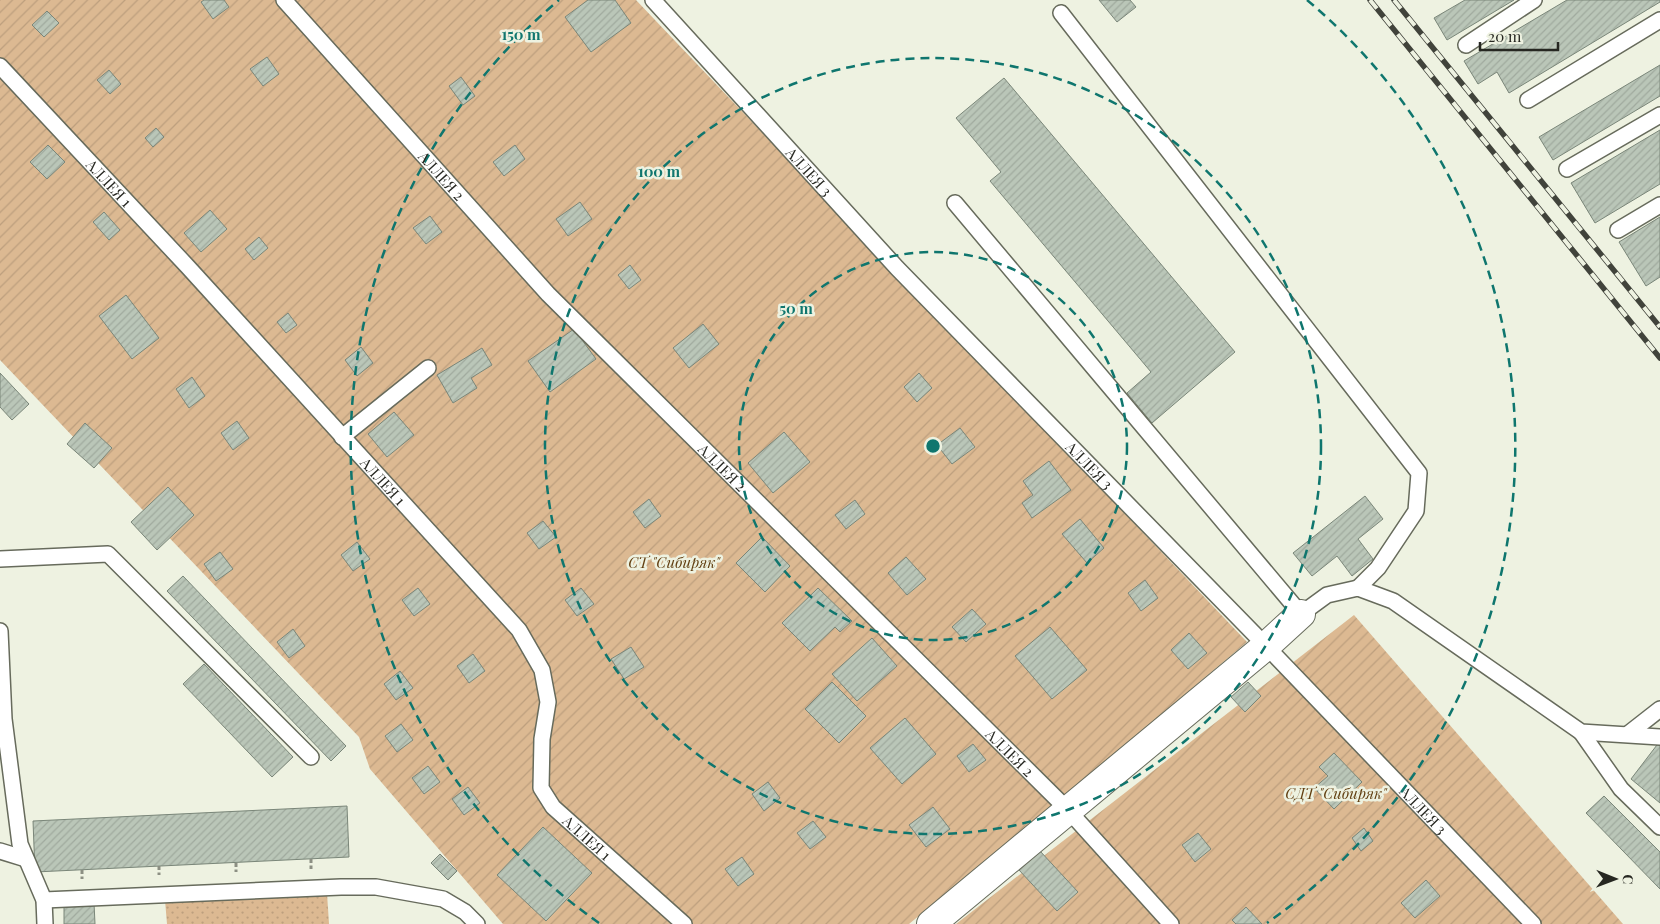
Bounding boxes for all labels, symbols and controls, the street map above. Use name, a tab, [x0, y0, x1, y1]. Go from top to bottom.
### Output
scale bar	[1480, 20, 1558, 52]
text: 150 m	[501, 24, 541, 44]
text: 20 m	[1488, 26, 1522, 46]
street label: АЛЛЕЯ 3	[781, 142, 837, 200]
street label: АЛЛЕЯ 2	[414, 146, 469, 205]
street label: АЛЛЕЯ 1	[81, 154, 137, 211]
text: 100 m	[638, 161, 681, 181]
text: 50 m	[779, 298, 813, 318]
street label: АЛЛЕЯ 3	[1061, 436, 1118, 494]
centre of rings	[924, 437, 942, 455]
street label: АЛЛЕЯ 2	[693, 438, 751, 495]
street label: АЛЛЕЯ 1	[356, 452, 411, 510]
park label: СТ "Сибиряк"	[628, 552, 721, 572]
street label: АЛЛЕЯ 2	[981, 724, 1038, 781]
street label: АЛЛЕЯ 3	[1395, 781, 1451, 839]
park label: СДТ "Сибиряк"	[1285, 783, 1388, 803]
street label: АЛЛЕЯ 1	[558, 810, 616, 865]
north arrow	[1590, 854, 1640, 904]
text: С	[1619, 874, 1638, 884]

